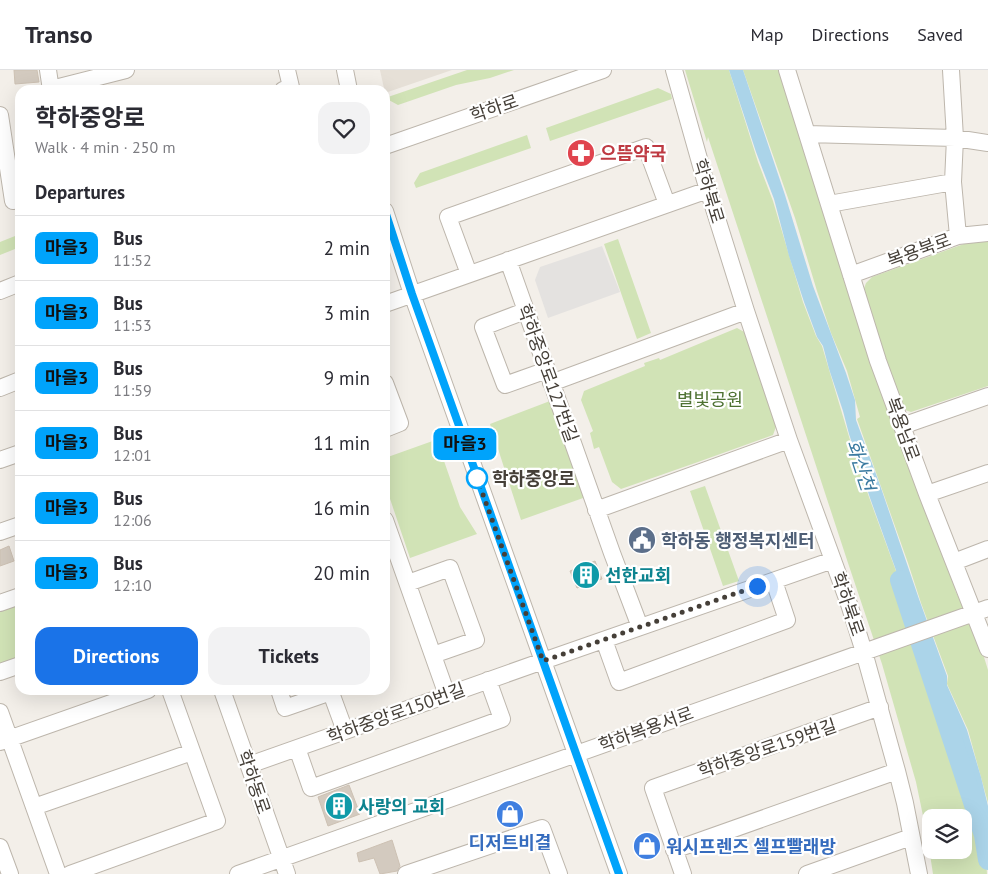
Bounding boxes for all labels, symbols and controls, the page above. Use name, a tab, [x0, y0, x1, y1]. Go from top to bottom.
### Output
text: Transo	[25, 19, 93, 50]
text: Map	[751, 23, 783, 46]
text: Directions	[811, 23, 889, 46]
text: Saved	[917, 23, 963, 46]
street label: 학하로	[467, 89, 521, 127]
text: 학하중앙로	[35, 102, 145, 133]
button: heart	[318, 102, 370, 154]
text: Walk · 4 min · 250 m	[35, 137, 175, 157]
pharmacy icon: 으뜸약국	[566, 138, 596, 168]
place label: 으뜸약국	[600, 142, 666, 165]
street label: 학하북로	[688, 156, 730, 226]
text: Departures	[35, 180, 125, 204]
text: Bus	[113, 226, 143, 250]
street label: 복용북로	[884, 228, 954, 272]
text: 마을3	[45, 236, 88, 259]
text: 2 min	[324, 236, 370, 260]
text: 11:52	[113, 250, 152, 270]
text: Bus	[113, 291, 143, 315]
text: 마을3	[45, 301, 88, 324]
text: 3 min	[324, 301, 370, 325]
street label: 학하중앙로127번길	[512, 301, 584, 445]
text: 11:53	[113, 315, 152, 335]
text: Bus	[113, 356, 143, 380]
text: 마을3	[45, 366, 88, 389]
text: 9 min	[324, 366, 370, 390]
text: 11:59	[113, 380, 152, 400]
park label: 별빛공원	[677, 388, 743, 411]
street label: 복용남로	[881, 394, 925, 464]
text: Bus	[113, 421, 143, 445]
line badge: 마을3	[436, 428, 494, 460]
text: 마을3	[45, 431, 88, 454]
text: 11 min	[313, 431, 370, 455]
text: 마을3	[443, 432, 487, 455]
water label: 화산천	[841, 436, 881, 495]
text: 12:01	[113, 445, 152, 465]
marker: 학하중앙로	[466, 467, 488, 489]
place label: 학하중앙로	[492, 467, 575, 490]
text: Bus	[113, 486, 143, 510]
text: 마을3	[45, 496, 88, 519]
text: 16 min	[313, 496, 370, 520]
text: 12:06	[113, 510, 152, 530]
public building icon: 학하동 행정복지센터	[627, 525, 657, 555]
place label: 학하동 행정복지센터	[661, 529, 815, 552]
text: Bus	[113, 551, 143, 575]
building icon: 선한교회	[571, 560, 601, 590]
text: 마을3	[45, 561, 88, 584]
text: 20 min	[313, 561, 370, 585]
place label: 선한교회	[605, 564, 671, 587]
street label: 학하북로	[826, 569, 870, 639]
your location	[745, 574, 770, 599]
text: 12:10	[113, 575, 152, 595]
button: Directions	[35, 627, 198, 685]
button: Tickets	[208, 627, 370, 685]
street label: 학하중앙로150번길	[324, 677, 468, 749]
street label: 학하복용서로	[595, 701, 697, 757]
street label: 학하중앙로159번길	[695, 713, 839, 783]
street label: 학하동로	[232, 747, 276, 817]
building icon: 사랑의 교회	[324, 791, 354, 821]
place label: 사랑의 교회	[358, 795, 445, 818]
shop icon: 디저트비결	[495, 799, 525, 829]
map controls	[922, 809, 972, 859]
button: layers	[922, 809, 972, 859]
place label: 디저트비결	[469, 831, 551, 854]
shop icon: 워시프렌즈 셀프빨래방	[632, 831, 662, 861]
place label: 워시프렌즈 셀프빨래방	[666, 835, 836, 858]

